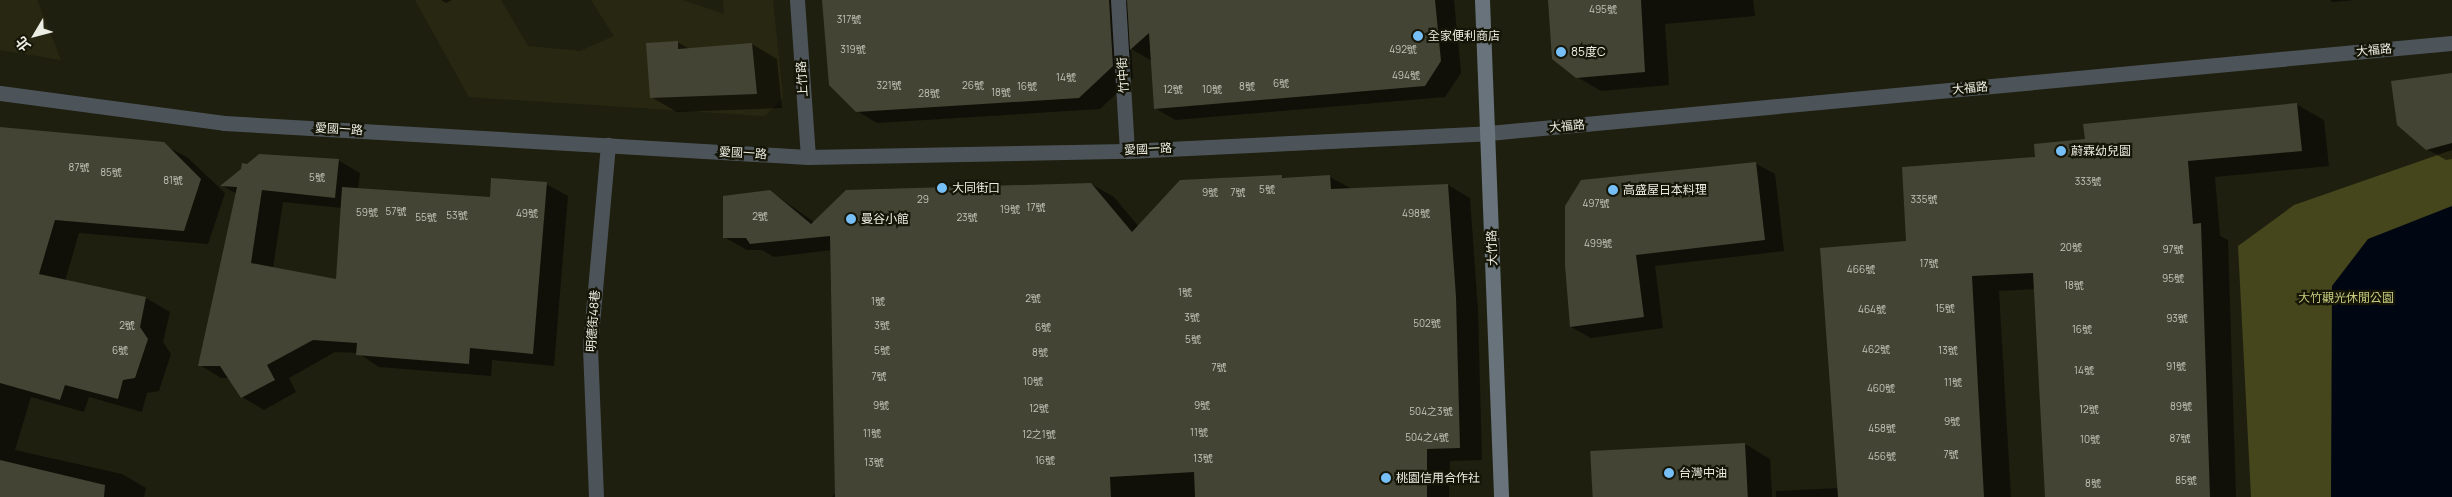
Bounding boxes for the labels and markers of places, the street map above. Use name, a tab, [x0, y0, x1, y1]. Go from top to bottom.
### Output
place label: 全家便利商店	[1428, 29, 1500, 43]
marker: 全家便利商店	[1412, 30, 1424, 42]
place label: 85度C	[1571, 45, 1605, 59]
marker: 85度C	[1555, 46, 1567, 58]
place label: 蔚霖幼兒園	[2071, 144, 2131, 158]
marker: 蔚霖幼兒園	[2055, 145, 2067, 157]
place label: 大同街口	[952, 181, 1000, 195]
marker: 大同街口	[936, 182, 948, 194]
place label: 高盛屋日本料理	[1623, 183, 1707, 197]
marker: 高盛屋日本料理	[1607, 184, 1619, 196]
place label: 曼谷小館	[861, 212, 909, 226]
marker: 曼谷小館	[845, 213, 857, 225]
place label: 台灣中油	[1679, 466, 1727, 480]
marker: 台灣中油	[1663, 467, 1675, 479]
place label: 桃園信用合作社	[1396, 471, 1480, 485]
marker: 桃園信用合作社	[1380, 472, 1392, 484]

